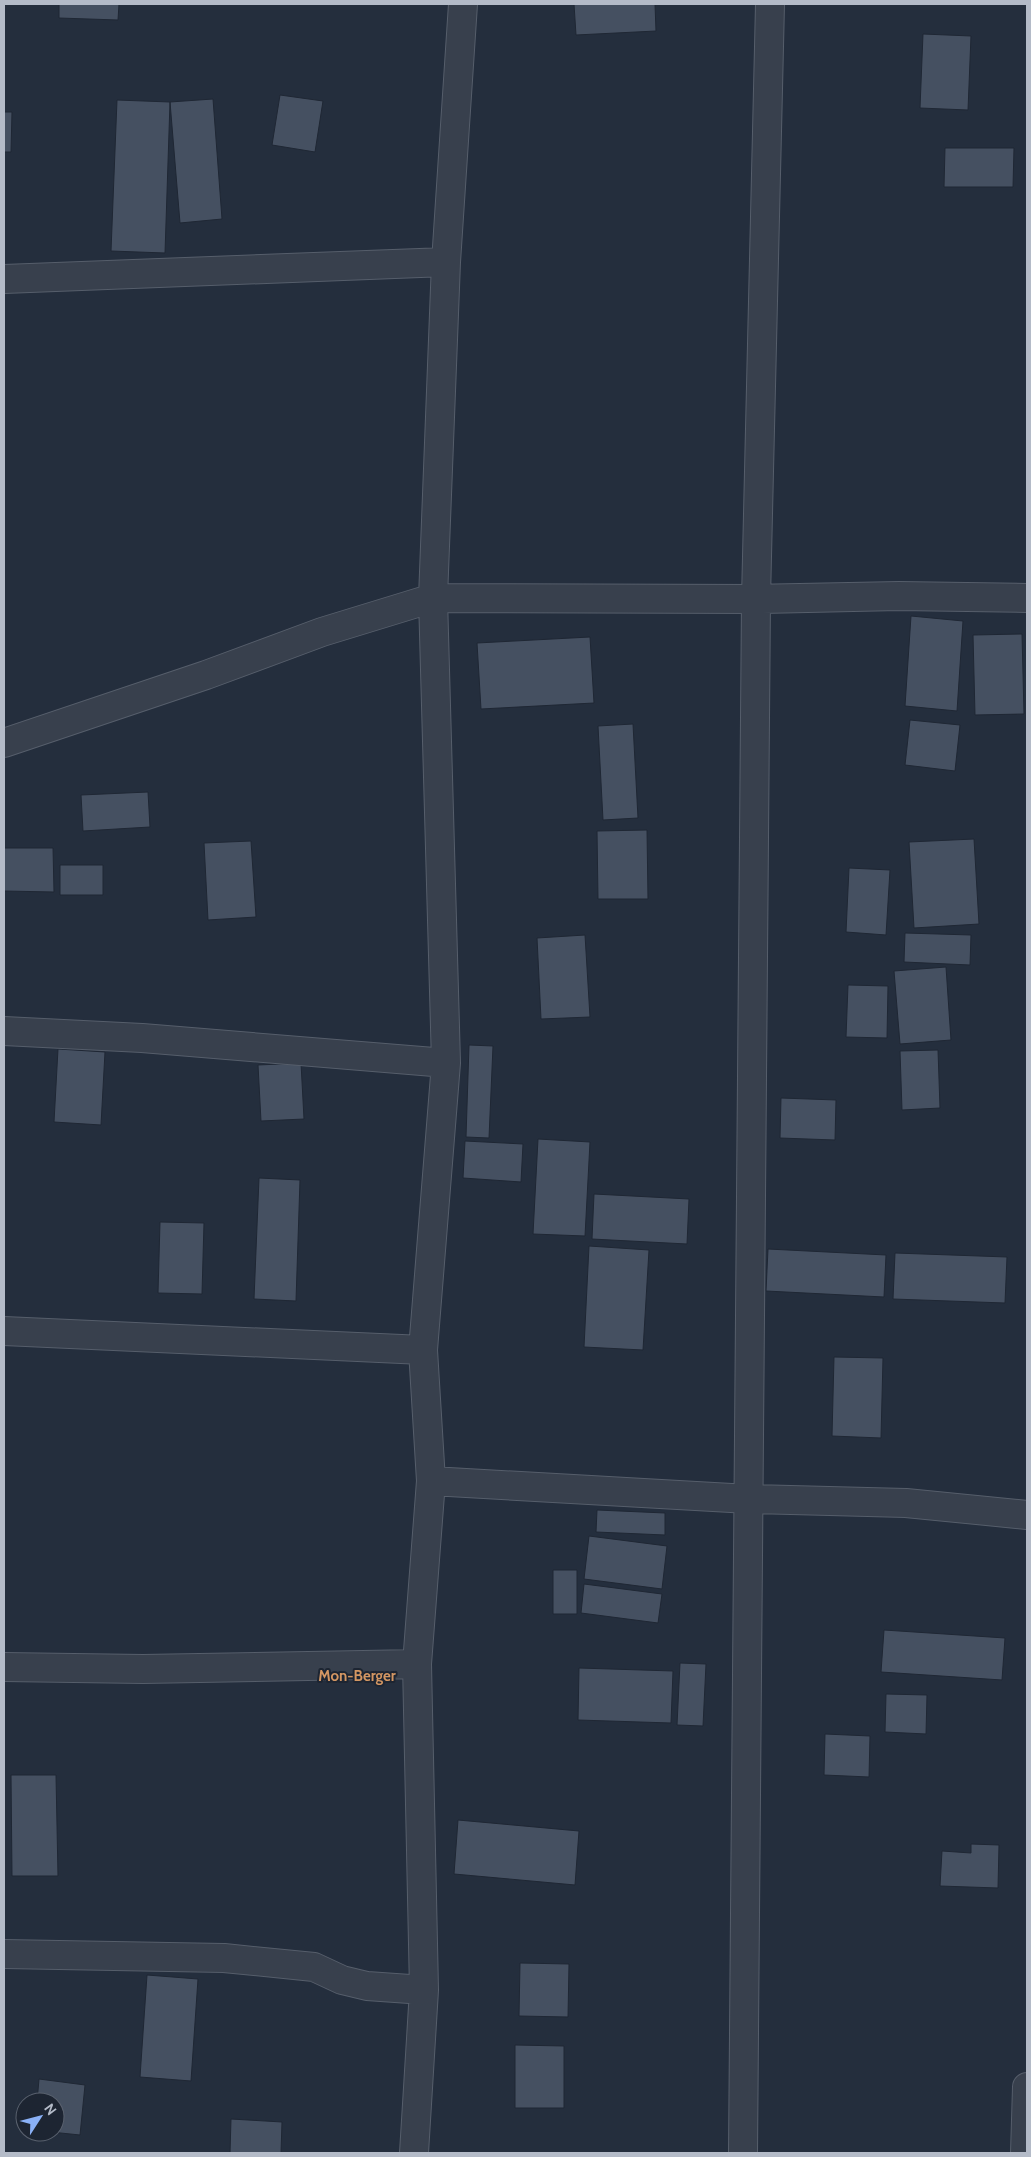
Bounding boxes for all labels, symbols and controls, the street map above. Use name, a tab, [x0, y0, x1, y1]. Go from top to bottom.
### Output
district label: Mon-Berger	[318, 1667, 396, 1685]
north arrow	[15, 2092, 65, 2142]
text: N	[40, 2100, 61, 2119]

